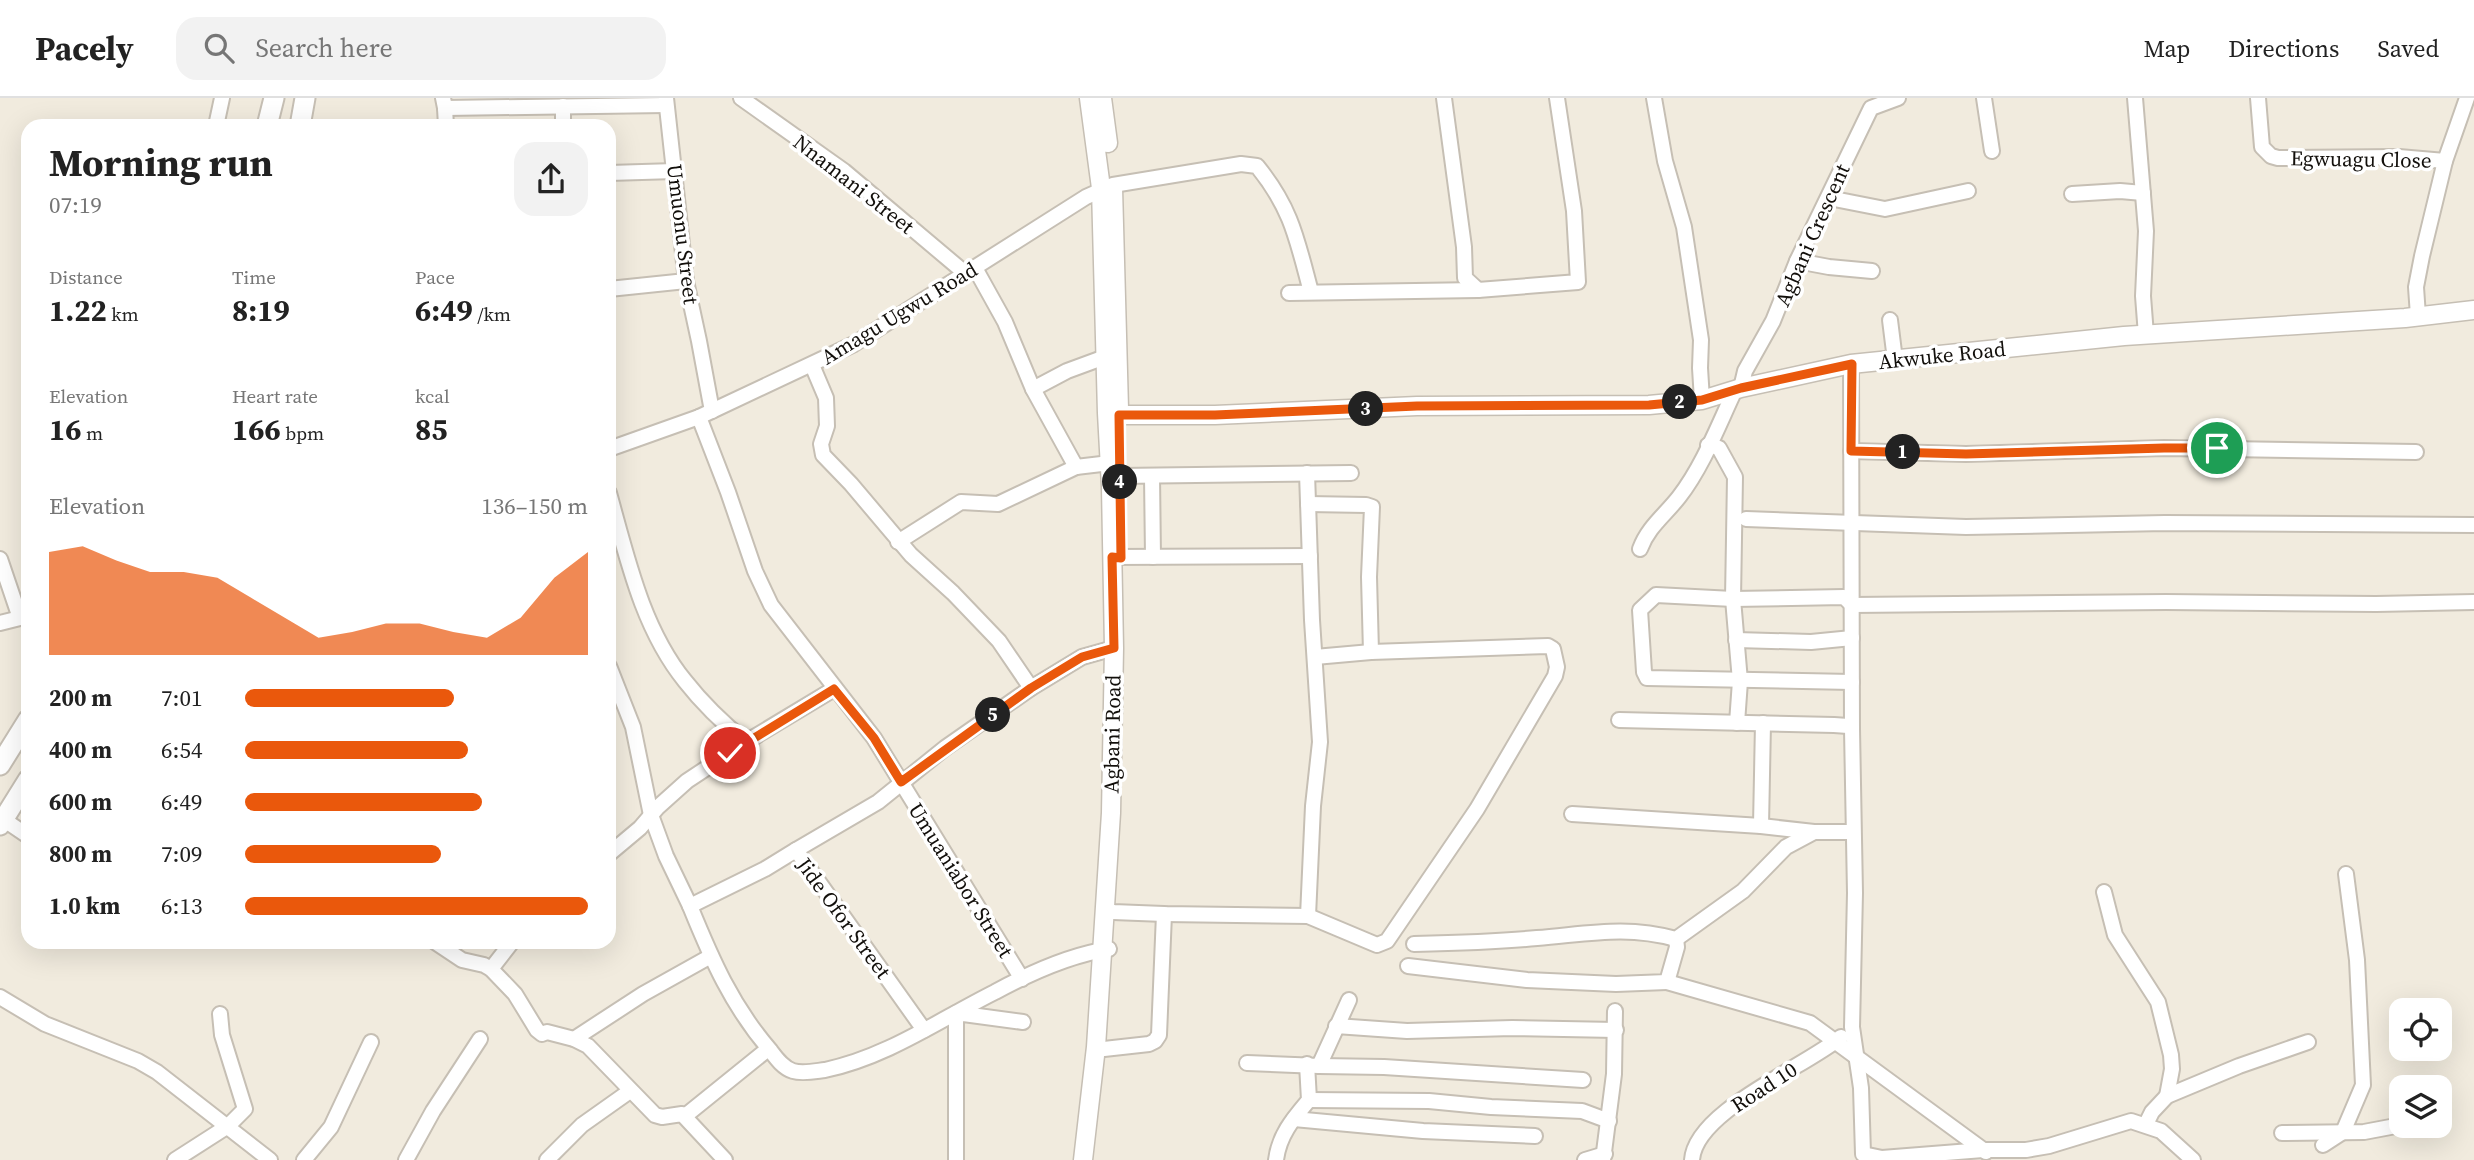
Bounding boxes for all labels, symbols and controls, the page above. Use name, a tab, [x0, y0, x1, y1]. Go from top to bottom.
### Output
search box	[176, 17, 666, 80]
text: Pacely	[35, 26, 134, 71]
icon: search	[200, 29, 238, 67]
text: Search here	[256, 30, 393, 66]
text: Map	[2143, 32, 2190, 65]
text: Directions	[2228, 32, 2339, 65]
text: Saved	[2377, 32, 2439, 65]
street label: Nnamani Street	[787, 128, 921, 241]
text: Morning run	[49, 137, 273, 189]
button: share	[514, 142, 588, 216]
street label: Egwuagu Close	[2290, 143, 2432, 175]
street label: Agbani Crescent	[1768, 159, 1857, 311]
street label: Umuonu Street	[660, 162, 706, 306]
text: 07:19	[49, 189, 102, 221]
street label: Amagu Ugwu Road	[815, 255, 983, 371]
text: Distance	[49, 264, 123, 290]
text: Time	[232, 264, 276, 290]
text: Pace	[415, 264, 455, 290]
text: 1.22	[49, 290, 107, 331]
text: 8:19	[232, 290, 290, 331]
text: 6:49	[415, 290, 473, 331]
text: km	[107, 301, 139, 327]
text: /km	[473, 301, 511, 327]
street label: Akwuke Road	[1877, 334, 2007, 376]
text: Elevation	[49, 383, 128, 409]
text: Heart rate	[232, 383, 318, 409]
text: kcal	[415, 383, 450, 409]
pin: 2	[1662, 384, 1698, 420]
text: 2	[1674, 388, 1685, 414]
pin: 3	[1348, 392, 1384, 426]
text: 3	[1360, 395, 1371, 421]
text: 16	[49, 409, 82, 450]
text: 166	[232, 409, 281, 450]
text: 85	[415, 409, 448, 450]
pin	[2187, 418, 2247, 478]
text: m	[82, 420, 103, 446]
text: bpm	[281, 420, 324, 446]
icon: arrive	[2198, 429, 2236, 467]
pin: 1	[1885, 434, 1920, 470]
text: 1	[1897, 438, 1908, 464]
pin: 4	[1102, 464, 1138, 500]
text: 4	[1114, 468, 1125, 494]
text: Elevation	[49, 490, 145, 522]
text: 136–150 m	[481, 490, 588, 522]
street label: Agbani Road	[1096, 674, 1128, 794]
text: 200 m	[49, 682, 112, 714]
text: 7:01	[161, 682, 202, 714]
pin: 5	[976, 698, 1010, 732]
text: 5	[987, 701, 998, 727]
pin	[700, 723, 760, 783]
text: 400 m	[49, 734, 112, 766]
text: 6:54	[161, 734, 202, 766]
icon: check	[711, 734, 749, 772]
text: 600 m	[49, 786, 112, 818]
text: 6:49	[161, 786, 202, 818]
street label: Umuaniabor Street	[902, 797, 1020, 963]
text: 800 m	[49, 838, 112, 870]
text: 7:09	[161, 838, 202, 870]
street label: Jide Ofor Street	[790, 851, 898, 984]
text: 1.0 km	[49, 890, 120, 922]
text: 6:13	[161, 890, 202, 922]
map controls	[2389, 998, 2452, 1138]
button: locate	[2389, 998, 2452, 1061]
street label: Road 10	[1725, 1055, 1803, 1119]
button: layers	[2389, 1075, 2452, 1138]

